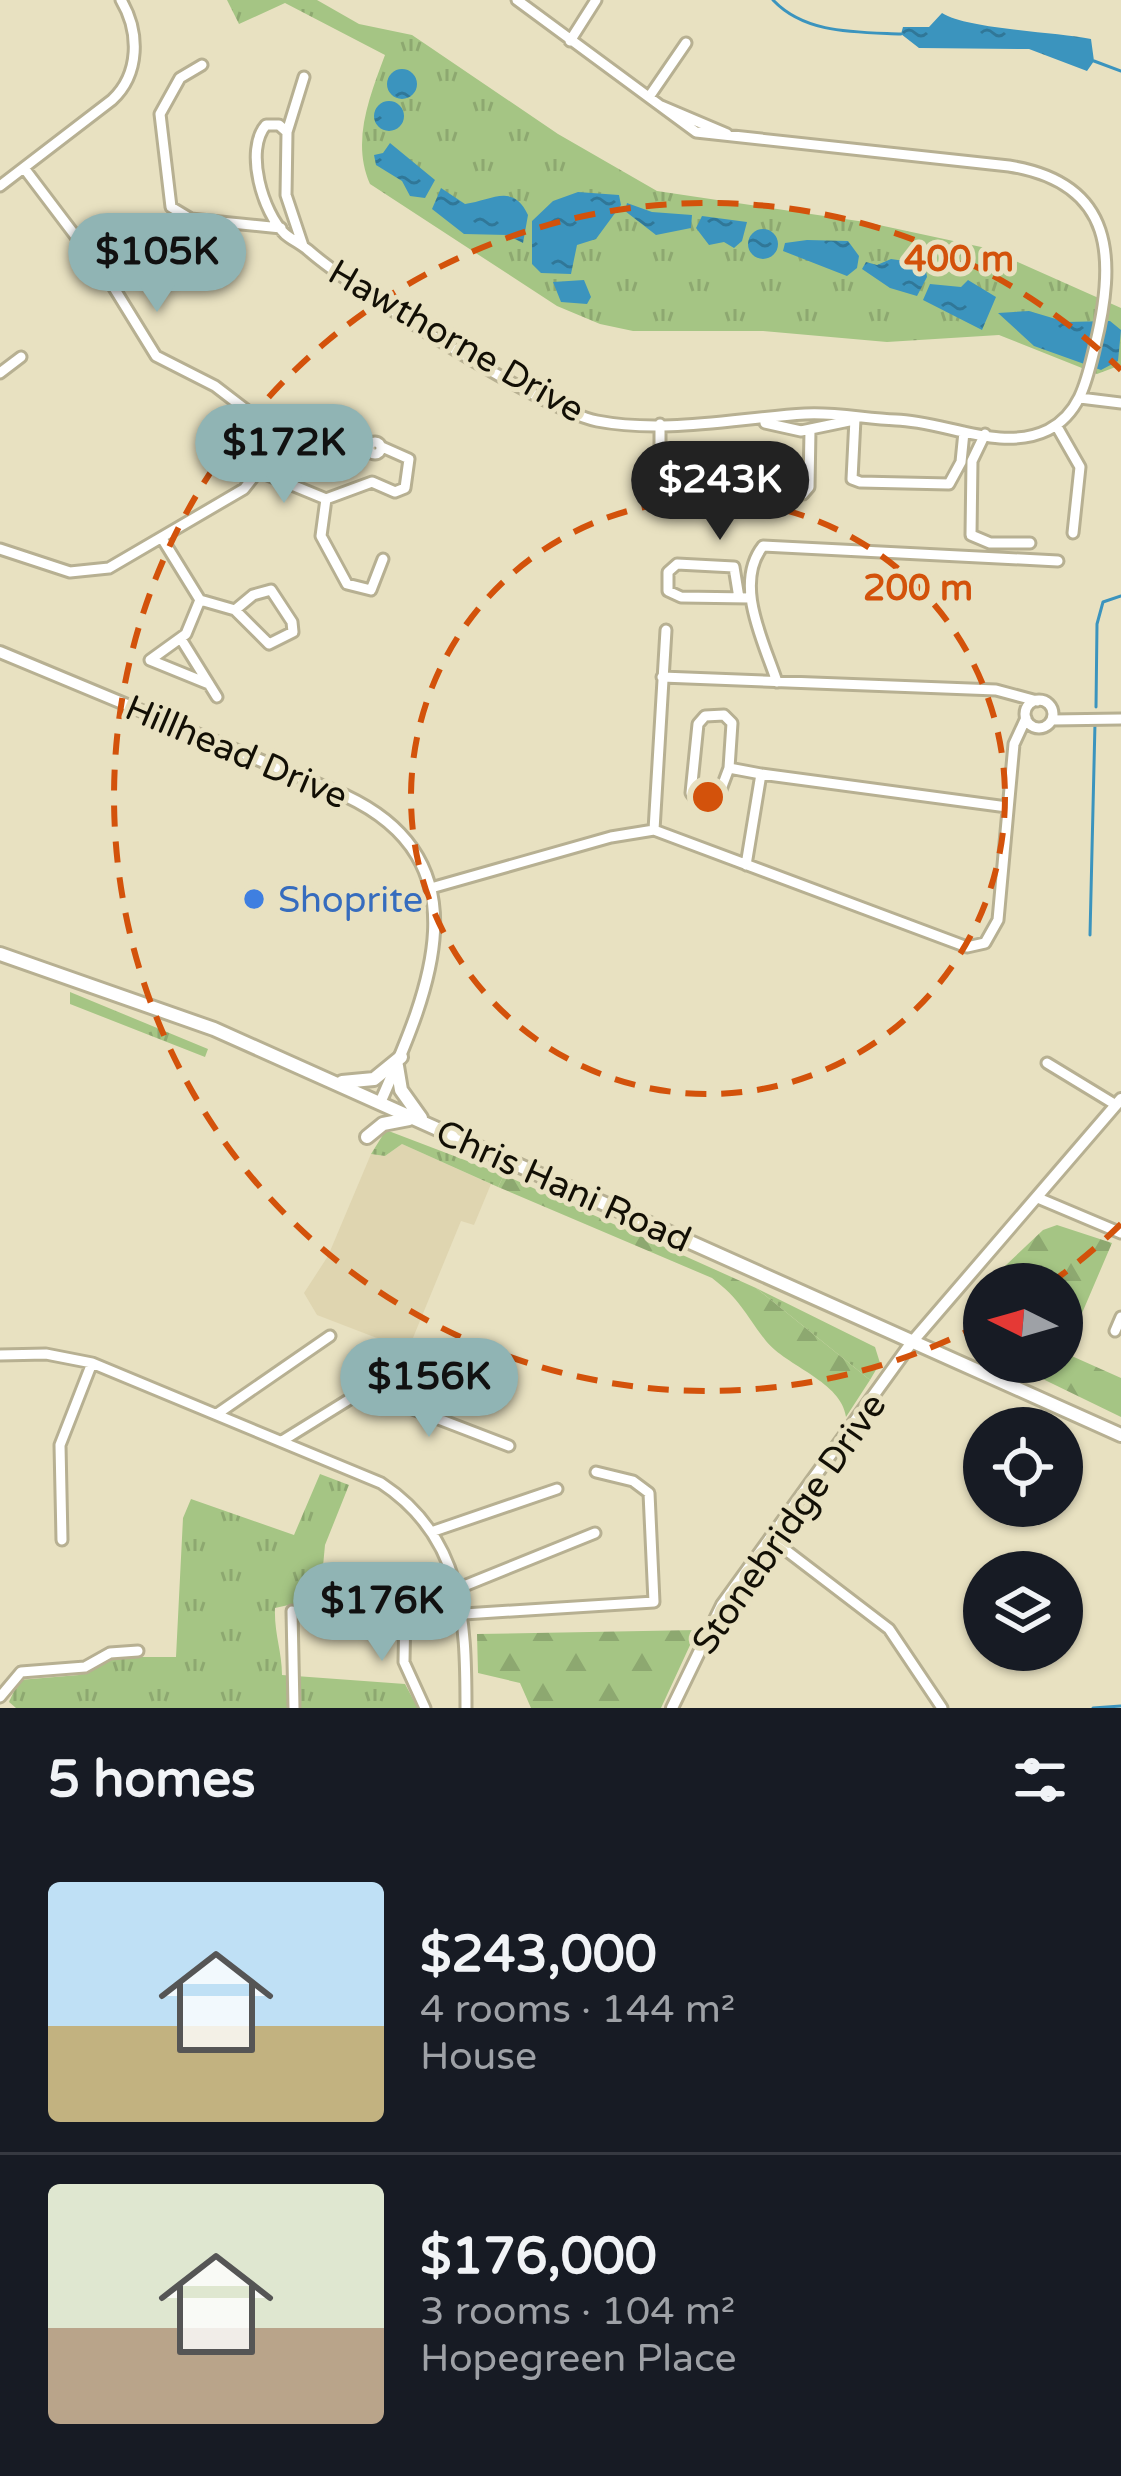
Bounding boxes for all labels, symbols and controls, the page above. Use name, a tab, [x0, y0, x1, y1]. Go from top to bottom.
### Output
pin: $105K	[73, 213, 241, 315]
text: $105K	[95, 228, 219, 275]
text: 400 m	[904, 238, 1014, 281]
street label: Hawthorne Drive	[321, 251, 592, 432]
pin: $172K	[200, 404, 368, 506]
text: $172K	[222, 419, 346, 466]
pin: $243K	[636, 441, 804, 543]
text: $243K	[658, 456, 782, 503]
text: 200 m	[863, 567, 973, 610]
street label: Hillhead Drive	[119, 686, 354, 818]
centre of rings	[687, 776, 729, 818]
place label: Shoprite	[278, 879, 423, 922]
marker: Shoprite	[241, 886, 267, 912]
street label: Chris Hani Road	[429, 1111, 698, 1262]
north arrow	[963, 1263, 1083, 1383]
map controls	[963, 1263, 1083, 1671]
pin: $156K	[345, 1338, 513, 1440]
text: $156K	[367, 1353, 491, 1400]
street label: Stonebridge Drive	[683, 1385, 895, 1663]
button: locate	[963, 1407, 1083, 1527]
button: layers	[963, 1551, 1083, 1671]
pin: $176K	[298, 1562, 466, 1664]
text: $176K	[320, 1577, 444, 1624]
icon: filters	[1007, 1747, 1073, 1813]
text: 5 homes	[48, 1749, 256, 1811]
text: $243,000	[420, 1924, 657, 1986]
icon: home	[144, 1930, 288, 2074]
text: 4 rooms · 144 m²	[420, 1986, 735, 2033]
text: House	[420, 2033, 537, 2080]
text: $176,000	[420, 2226, 657, 2288]
icon: home	[144, 2232, 288, 2376]
text: 3 rooms · 104 m²	[420, 2288, 735, 2335]
text: Hopegreen Place	[420, 2335, 737, 2382]

